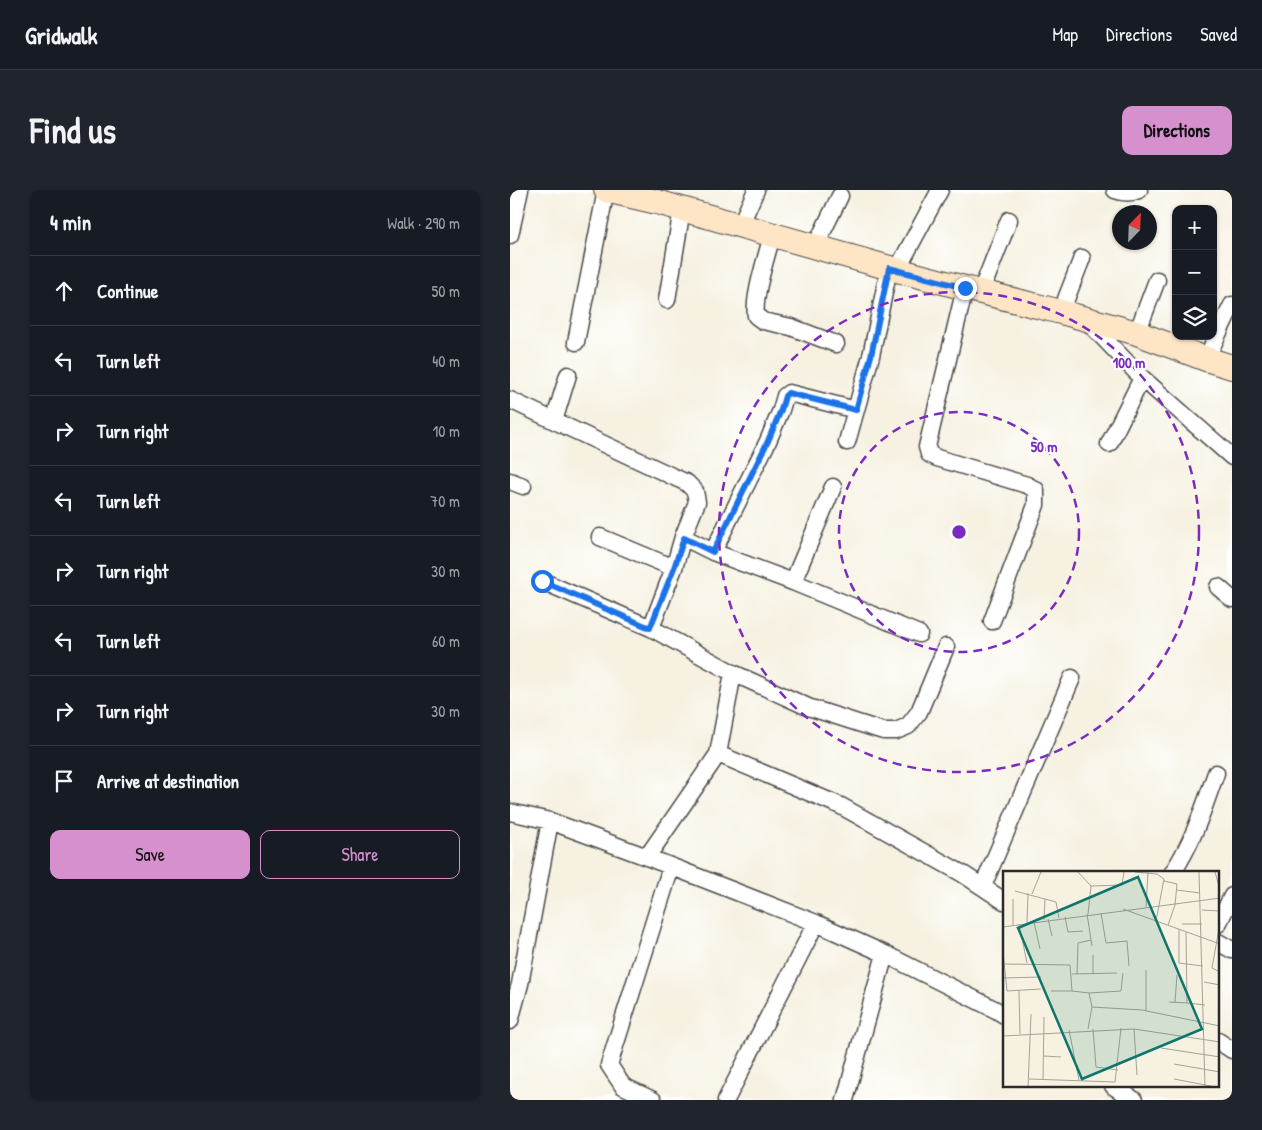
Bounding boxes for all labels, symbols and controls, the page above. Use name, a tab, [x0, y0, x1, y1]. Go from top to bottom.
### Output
text: Gridwalk	[25, 19, 97, 51]
text: Map	[1053, 22, 1078, 47]
text: Directions	[1106, 22, 1172, 47]
text: Saved	[1200, 22, 1237, 47]
button: Directions	[1122, 106, 1232, 155]
text: Find us	[30, 107, 116, 154]
north arrow	[1112, 205, 1157, 250]
map controls	[1172, 205, 1217, 340]
button: +	[1172, 205, 1217, 250]
text: 4 min	[50, 208, 91, 237]
text: Walk · 290 m	[387, 212, 460, 234]
button: −	[1172, 250, 1217, 295]
icon: ahead	[50, 277, 78, 305]
route end	[954, 277, 977, 300]
text: Continue	[97, 278, 158, 304]
text: 50 m	[432, 280, 460, 302]
button: layers	[1172, 295, 1217, 340]
icon: left	[50, 347, 78, 375]
text: Turn left	[97, 348, 160, 374]
text: 40 m	[432, 350, 460, 372]
text: 100 m	[1113, 352, 1145, 373]
icon: right	[50, 417, 78, 445]
text: Turn right	[97, 418, 168, 444]
text: 10 m	[432, 420, 460, 442]
text: 50 m	[1031, 436, 1057, 457]
icon: left	[50, 487, 78, 515]
text: Turn left	[97, 488, 160, 514]
text: 70 m	[430, 490, 460, 512]
centre of rings	[950, 523, 968, 541]
icon: right	[50, 557, 78, 585]
text: Turn right	[97, 558, 168, 584]
text: 30 m	[431, 560, 460, 582]
route start	[531, 570, 554, 593]
icon: left	[50, 627, 78, 655]
text: Turn left	[97, 628, 160, 654]
text: 60 m	[432, 630, 460, 652]
icon: right	[50, 697, 78, 725]
text: Turn right	[97, 698, 168, 724]
text: 30 m	[431, 700, 460, 722]
icon: arrive	[50, 767, 78, 795]
text: Arrive at destination	[97, 768, 239, 794]
button: Save	[50, 830, 250, 879]
button: Share	[260, 830, 460, 879]
inset map	[1003, 871, 1220, 1088]

